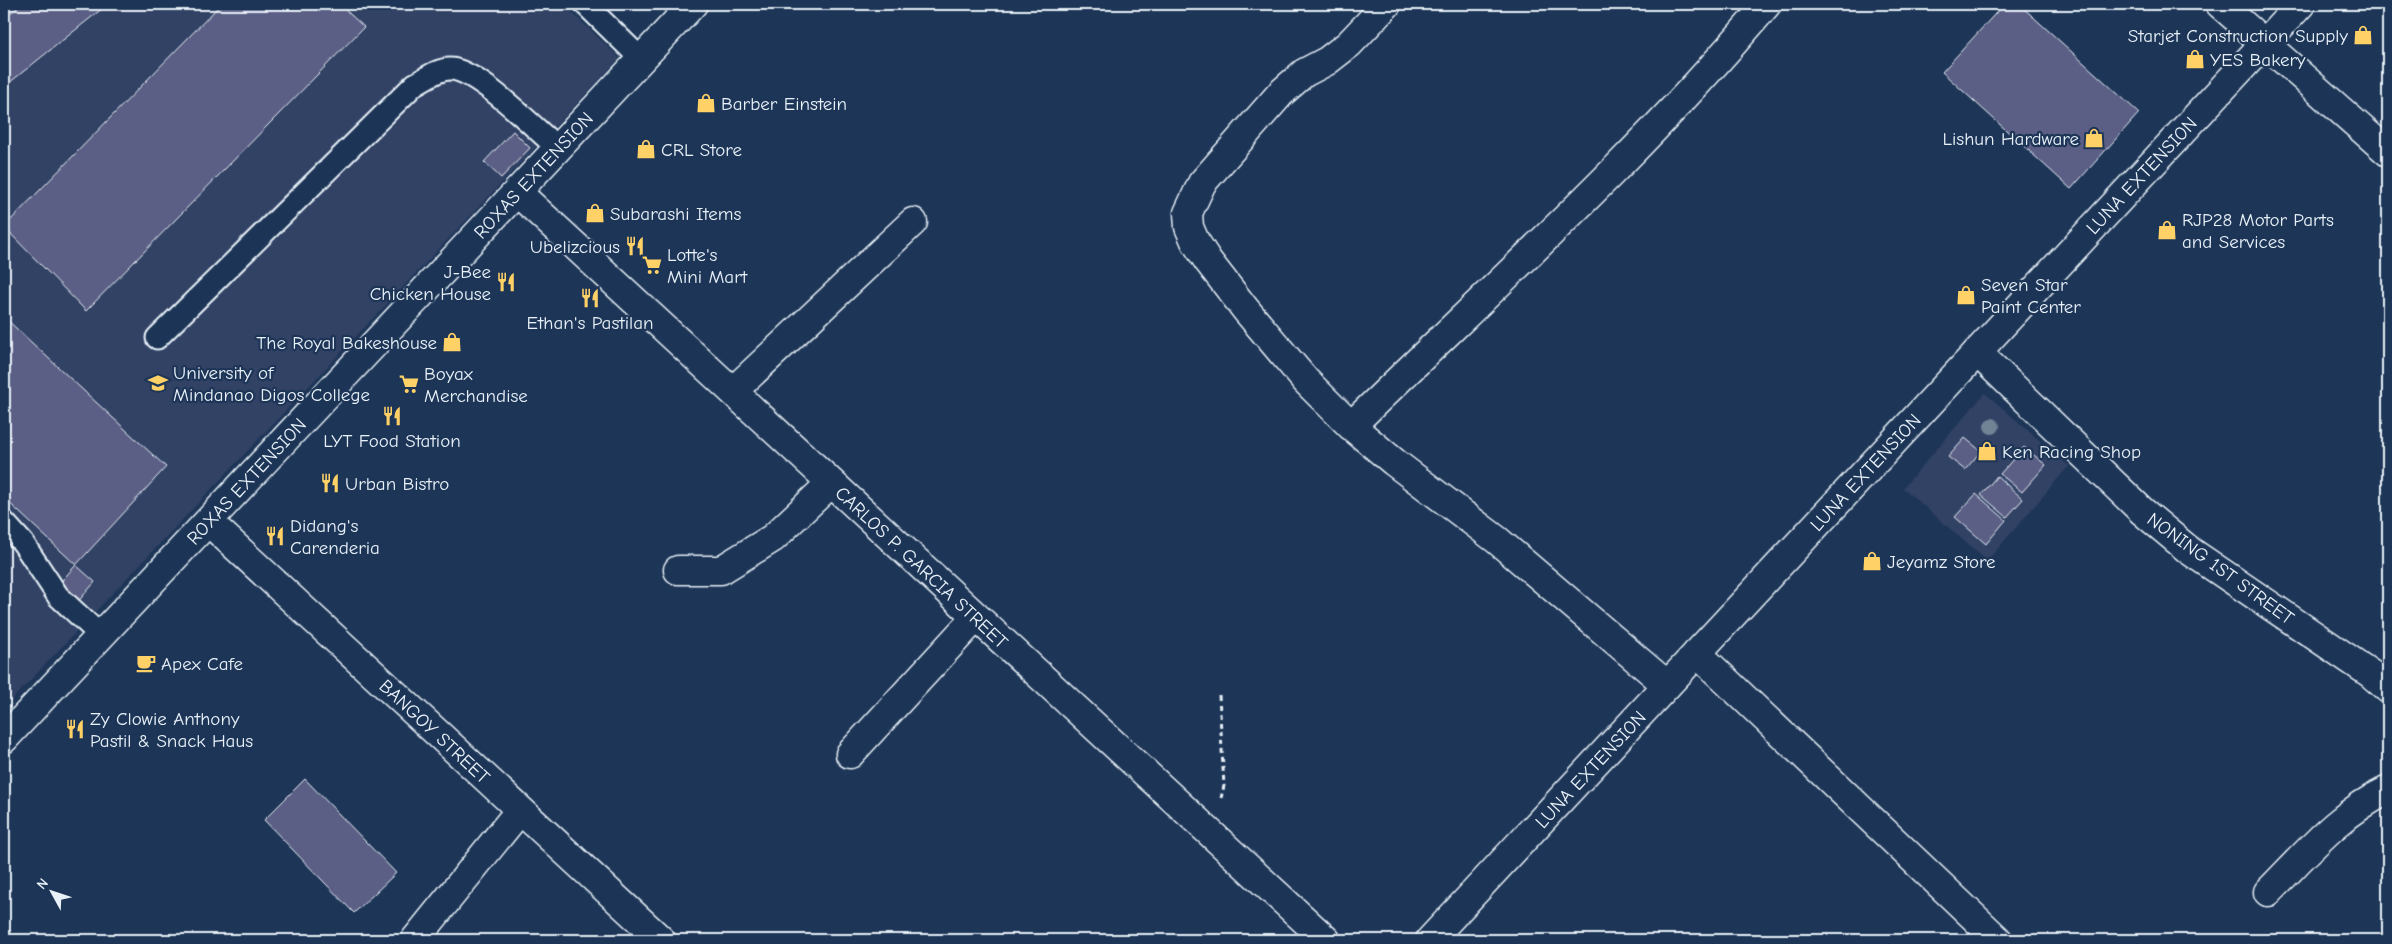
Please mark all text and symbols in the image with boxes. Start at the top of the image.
shop icon: Starjet Construction Supply [2352,24,2374,46]
place label: Starjet Construction Supply [2128,25,2349,47]
shop icon: YES Bakery [2184,48,2206,70]
place label: YES Bakery [2210,49,2306,71]
shop icon: Barber Einstein [695,92,717,114]
place label: Barber Einstein [721,93,847,115]
street label: ROXAS EXTENSION [469,108,598,243]
street label: LUNA EXTENSION [2082,112,2202,239]
shop icon: Lishun Hardware [2083,127,2105,149]
place label: Lishun Hardware [1942,128,2079,150]
shop icon: CRL Store [635,138,657,160]
place label: CRL Store [661,139,742,161]
shop icon: Subarashi Items [584,202,606,224]
place label: Subarashi Items [610,203,741,225]
place label: RJP28 Motor Parts and Services [2182,209,2334,253]
shop icon: RJP28 Motor Parts and Services [2156,219,2178,241]
restaurant icon: Ubelizcious [624,235,646,257]
place label: Ubelizcious [530,236,620,258]
place label: Lotte's Mini Mart [667,244,748,288]
supermarket icon: Lotte's Mini Mart [641,254,663,276]
place label: J-Bee Chicken House [370,261,491,305]
restaurant icon: J-Bee Chicken House [495,271,517,293]
place label: Seven Star Paint Center [1981,274,2081,318]
shop icon: Seven Star Paint Center [1955,284,1977,306]
restaurant icon: Ethan's Pastilan [579,287,601,309]
place label: Ethan's Pastilan [526,312,654,334]
shop icon: The Royal Bakeshouse [441,331,463,353]
place label: The Royal Bakeshouse [256,332,437,354]
place label: University of Mindanao Digos College [173,362,370,406]
place label: Boyax Merchandise [424,363,528,407]
school or university icon: University of Mindanao Digos College [147,372,169,394]
supermarket icon: Boyax Merchandise [398,373,420,395]
restaurant icon: LYT Food Station [381,405,403,427]
street label: LUNA EXTENSION [1806,409,1926,536]
street label: ROXAS EXTENSION [182,414,311,549]
place label: LYT Food Station [323,430,461,452]
shop icon: Ken Racing Shop [1976,440,1998,462]
place label: Ken Racing Shop [2002,441,2141,463]
restaurant icon: Urban Bistro [319,472,341,494]
place label: Urban Bistro [345,473,449,495]
street label: CARLOS P. GARCIA STREET [831,482,1012,653]
street label: NONING 1ST STREET [2143,508,2298,629]
place label: Didang's Carenderia [290,515,380,559]
restaurant icon: Didang's Carenderia [264,525,286,547]
shop icon: Jeyamz Store [1861,550,1883,572]
place label: Jeyamz Store [1887,551,1996,573]
cafe icon: Apex Cafe [135,652,157,674]
place label: Apex Cafe [161,653,243,675]
street label: BANGOY STREET [375,675,494,789]
street label: LUNA EXTENSION [1531,706,1651,833]
place label: Zy Clowie Anthony Pastil & Snack Haus [90,708,253,752]
restaurant icon: Zy Clowie Anthony Pastil & Snack Haus [64,718,86,740]
north arrow [28,866,78,916]
text: N [33,875,52,893]

